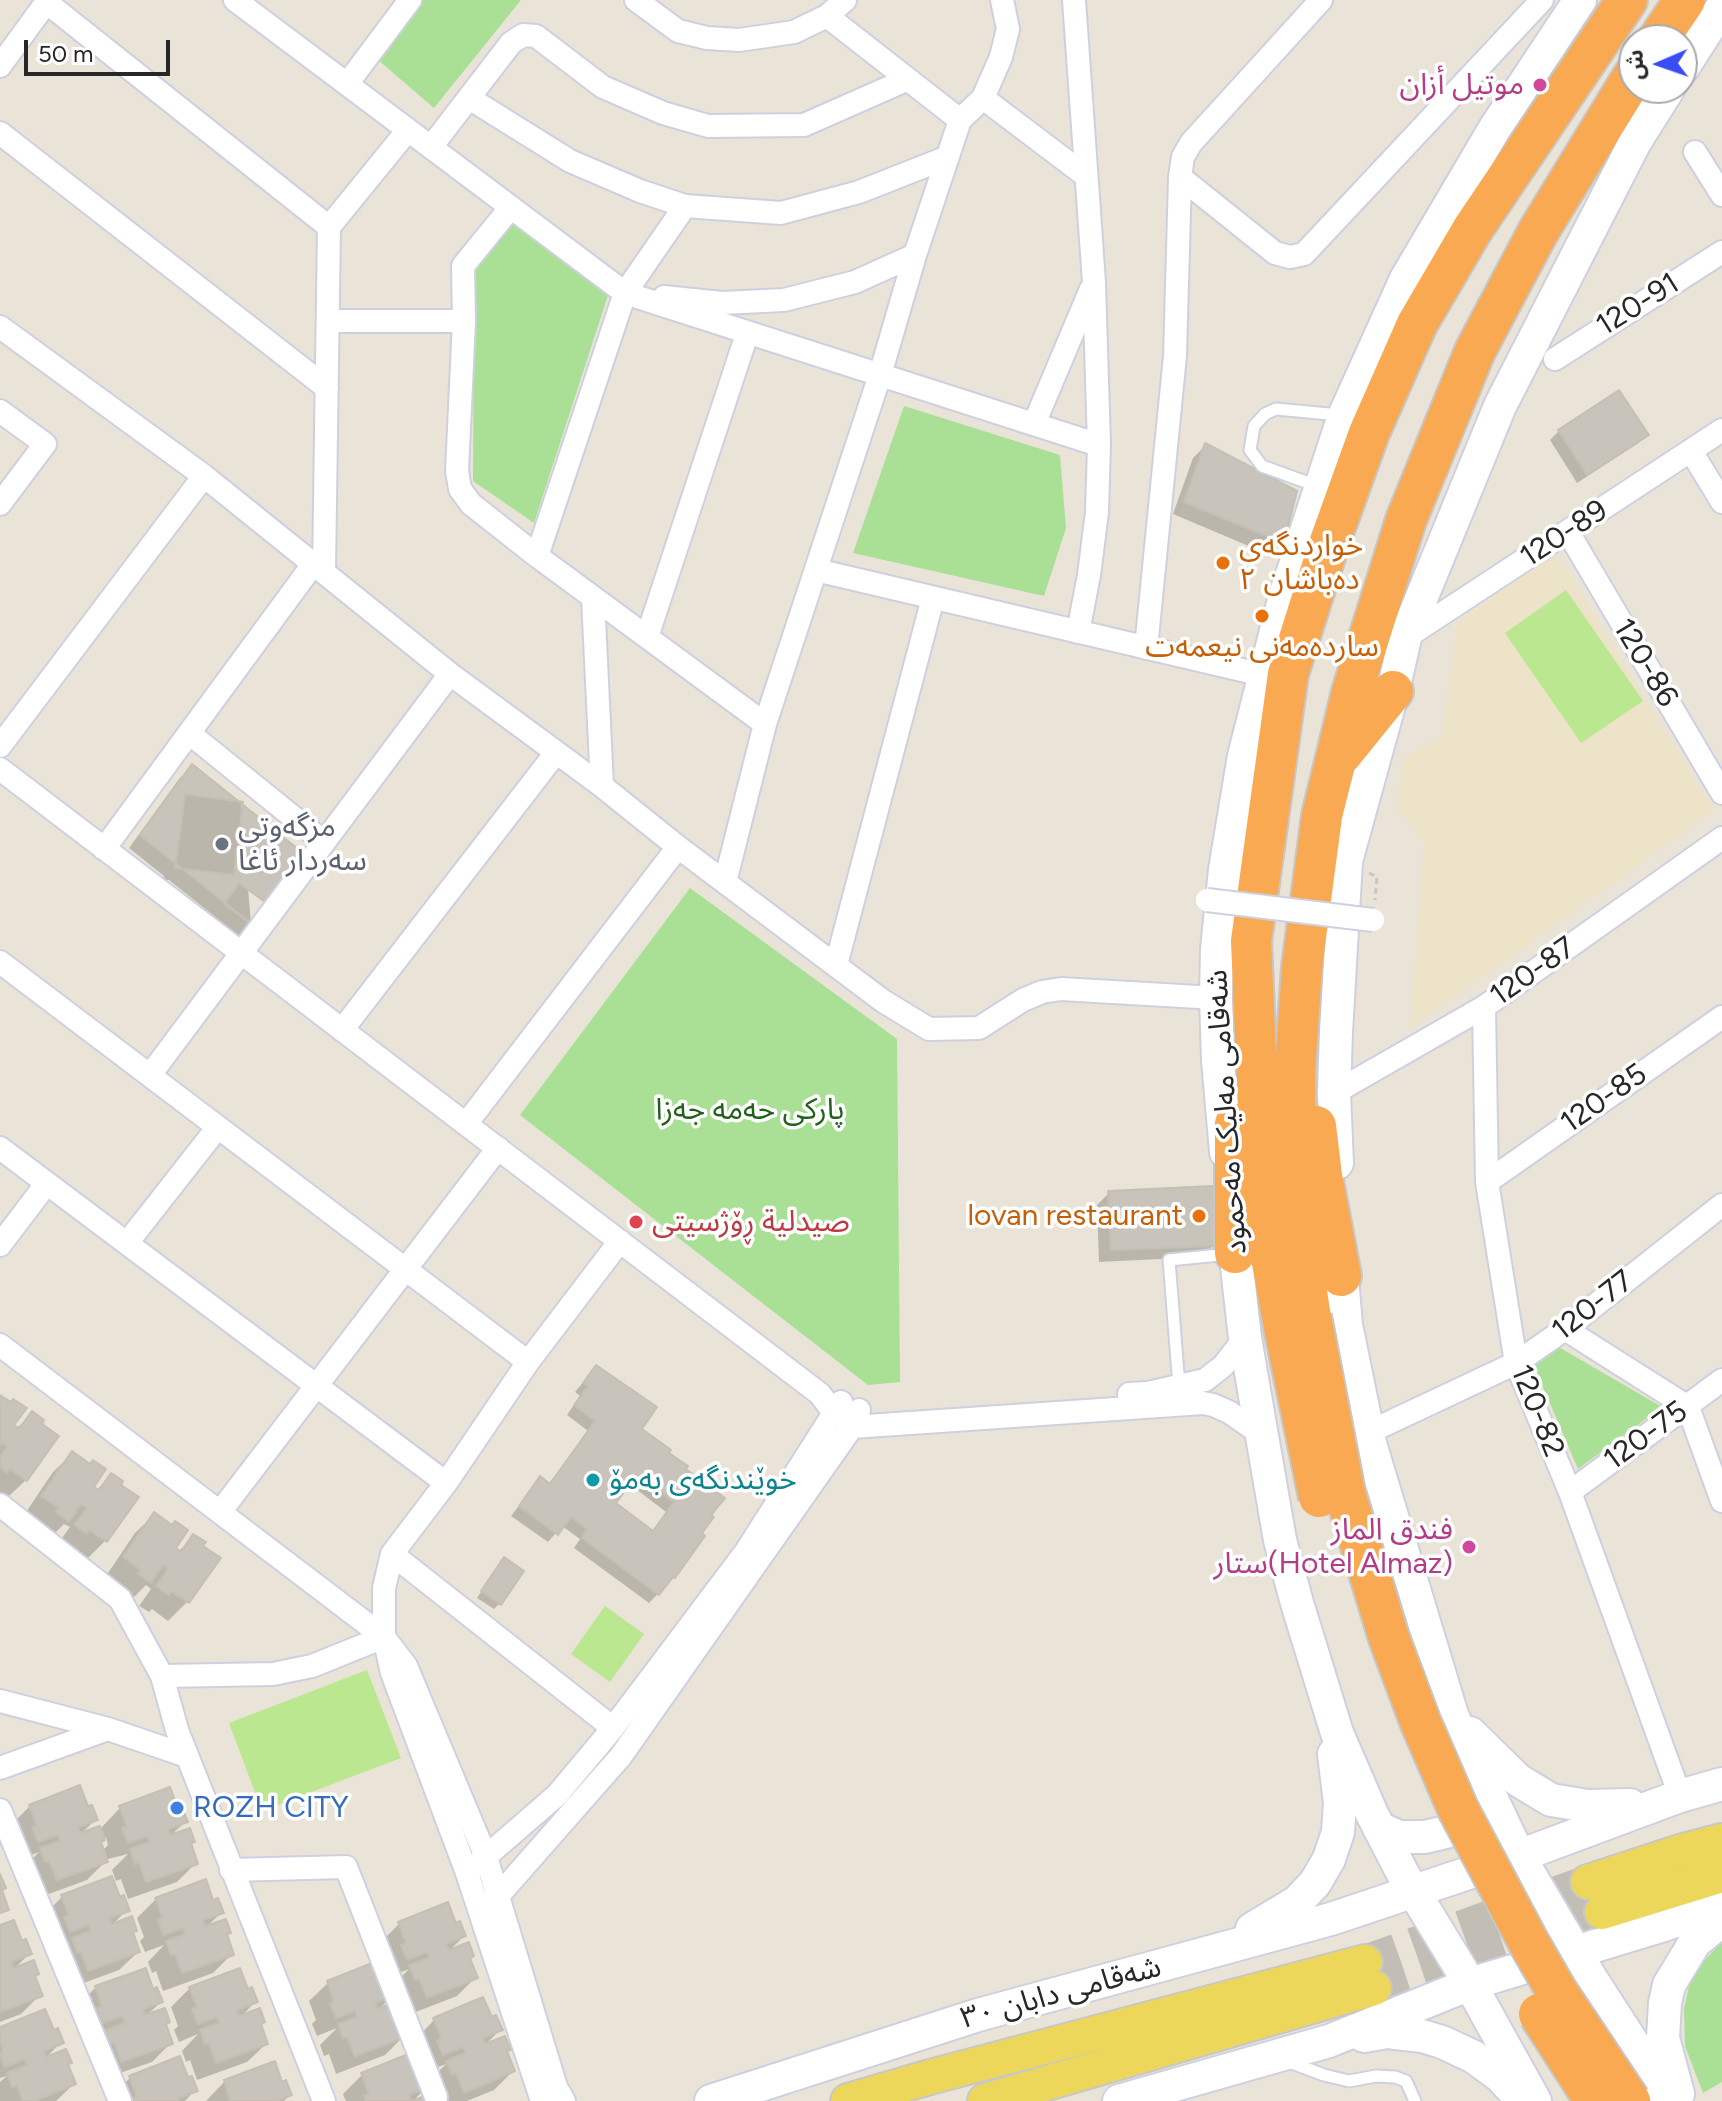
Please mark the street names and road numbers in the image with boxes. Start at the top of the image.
street label: 120-91 [1590,266,1686,344]
street label: 120-89 [1514,493,1614,575]
street label: 120-86 [1605,612,1685,714]
street label: 120-87 [1484,930,1582,1014]
street label: شەقامی مەلیک مەحمود [1199,968,1255,1256]
street label: 120-85 [1554,1057,1654,1141]
street label: 120-77 [1545,1263,1641,1349]
street label: 120-82 [1502,1360,1572,1462]
street label: 120-75 [1597,1394,1695,1478]
street label: شەقامی دابان ٣٠ [957,1949,1165,2037]

